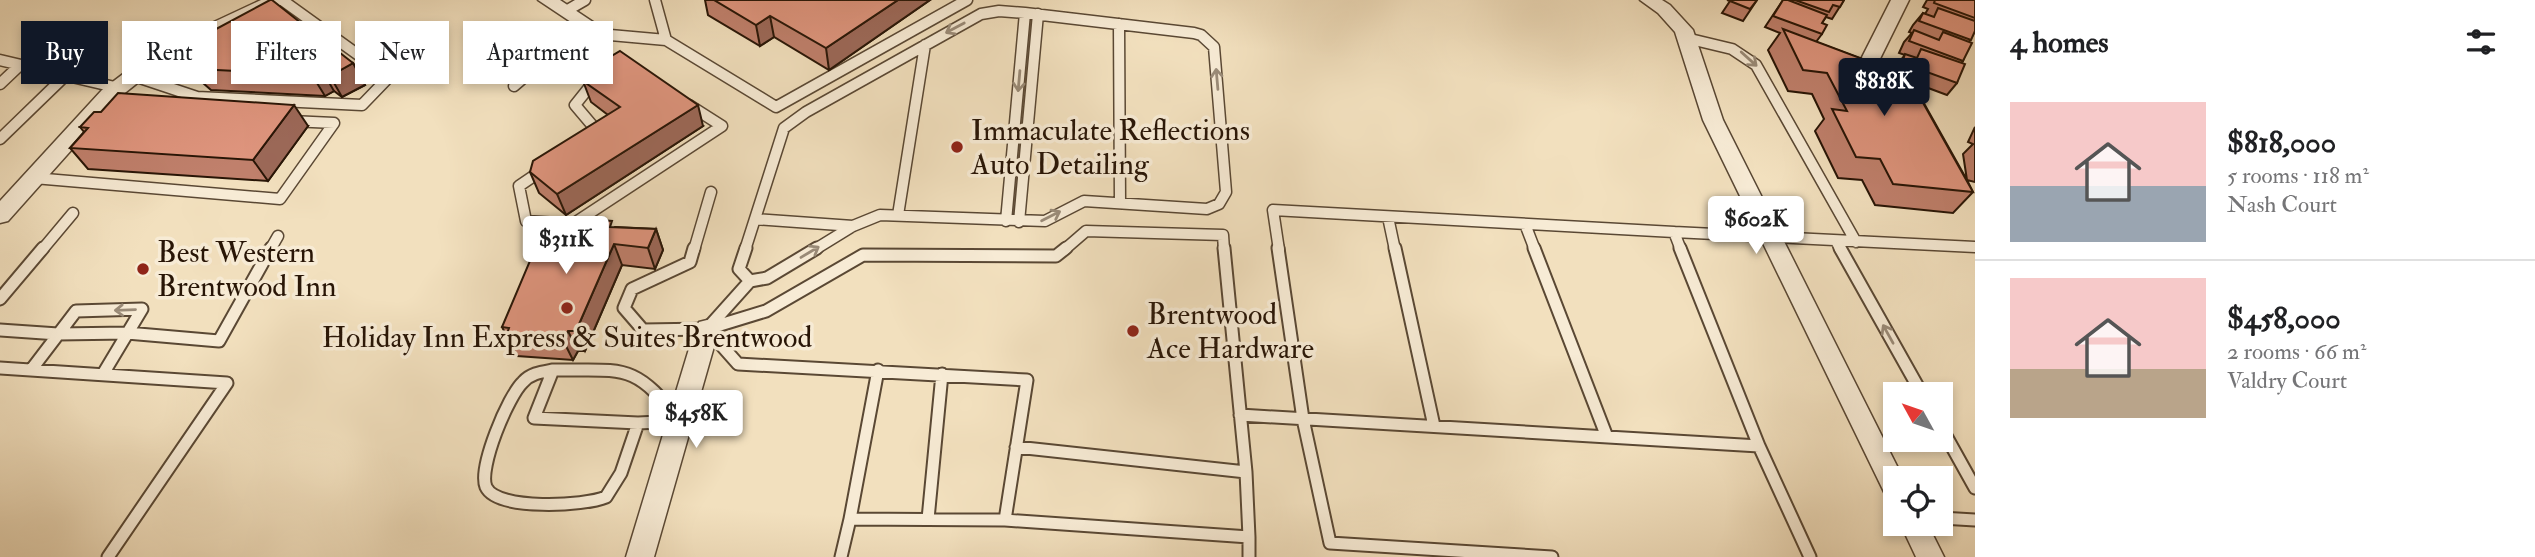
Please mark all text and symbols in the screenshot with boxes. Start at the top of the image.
chip: Buy [21,21,108,84]
chip: Rent [122,21,217,84]
chip: Filters [231,21,341,84]
chip: New [355,21,449,84]
chip: Apartment [463,21,613,84]
one-way arrow [945,22,966,35]
icon: filters [2462,23,2500,61]
text: 4 homes [2010,24,2109,61]
one-way arrow [1740,51,1758,67]
pin: $818K [1835,58,1933,118]
text: $818K [1855,66,1913,95]
one-way arrow [1210,68,1223,91]
one-way arrow [1012,69,1025,92]
place label: Immaculate Reflections Auto Detailing [970,112,1250,183]
text: $818,000 [2227,124,2336,161]
icon: home [2066,130,2150,214]
marker: Immaculate Reflections Auto Detailing [949,139,965,155]
text: 5 rooms · 118 m² [2227,161,2369,190]
text: Nash Court [2227,190,2337,219]
pin: $602K [1707,196,1805,256]
text: $602K [1724,204,1788,233]
one-way arrow [1040,209,1061,222]
pin: $311K [517,216,615,276]
text: $311K [539,224,593,253]
place label: Best Western Brentwood Inn [157,234,336,305]
one-way arrow [800,245,820,259]
marker: Best Western Brentwood Inn [135,261,151,277]
place label: Brentwood Ace Hardware [1146,296,1314,367]
marker: Holiday Inn Express & Suites Brentwood [559,300,575,316]
text: $458,000 [2227,300,2341,337]
one-way arrow [113,303,136,317]
icon: home [2066,306,2150,390]
place label: Holiday Inn Express & Suites Brentwood [322,319,812,356]
marker: Brentwood Ace Hardware [1125,323,1141,339]
one-way arrow [1881,325,1895,345]
text: 2 rooms · 66 m² [2227,337,2366,366]
text: Valdry Court [2227,366,2347,395]
north arrow [1883,382,1953,452]
map controls [1883,382,1953,536]
pin: $458K [647,391,745,450]
text: $458K [665,398,727,427]
button: locate [1883,466,1953,536]

